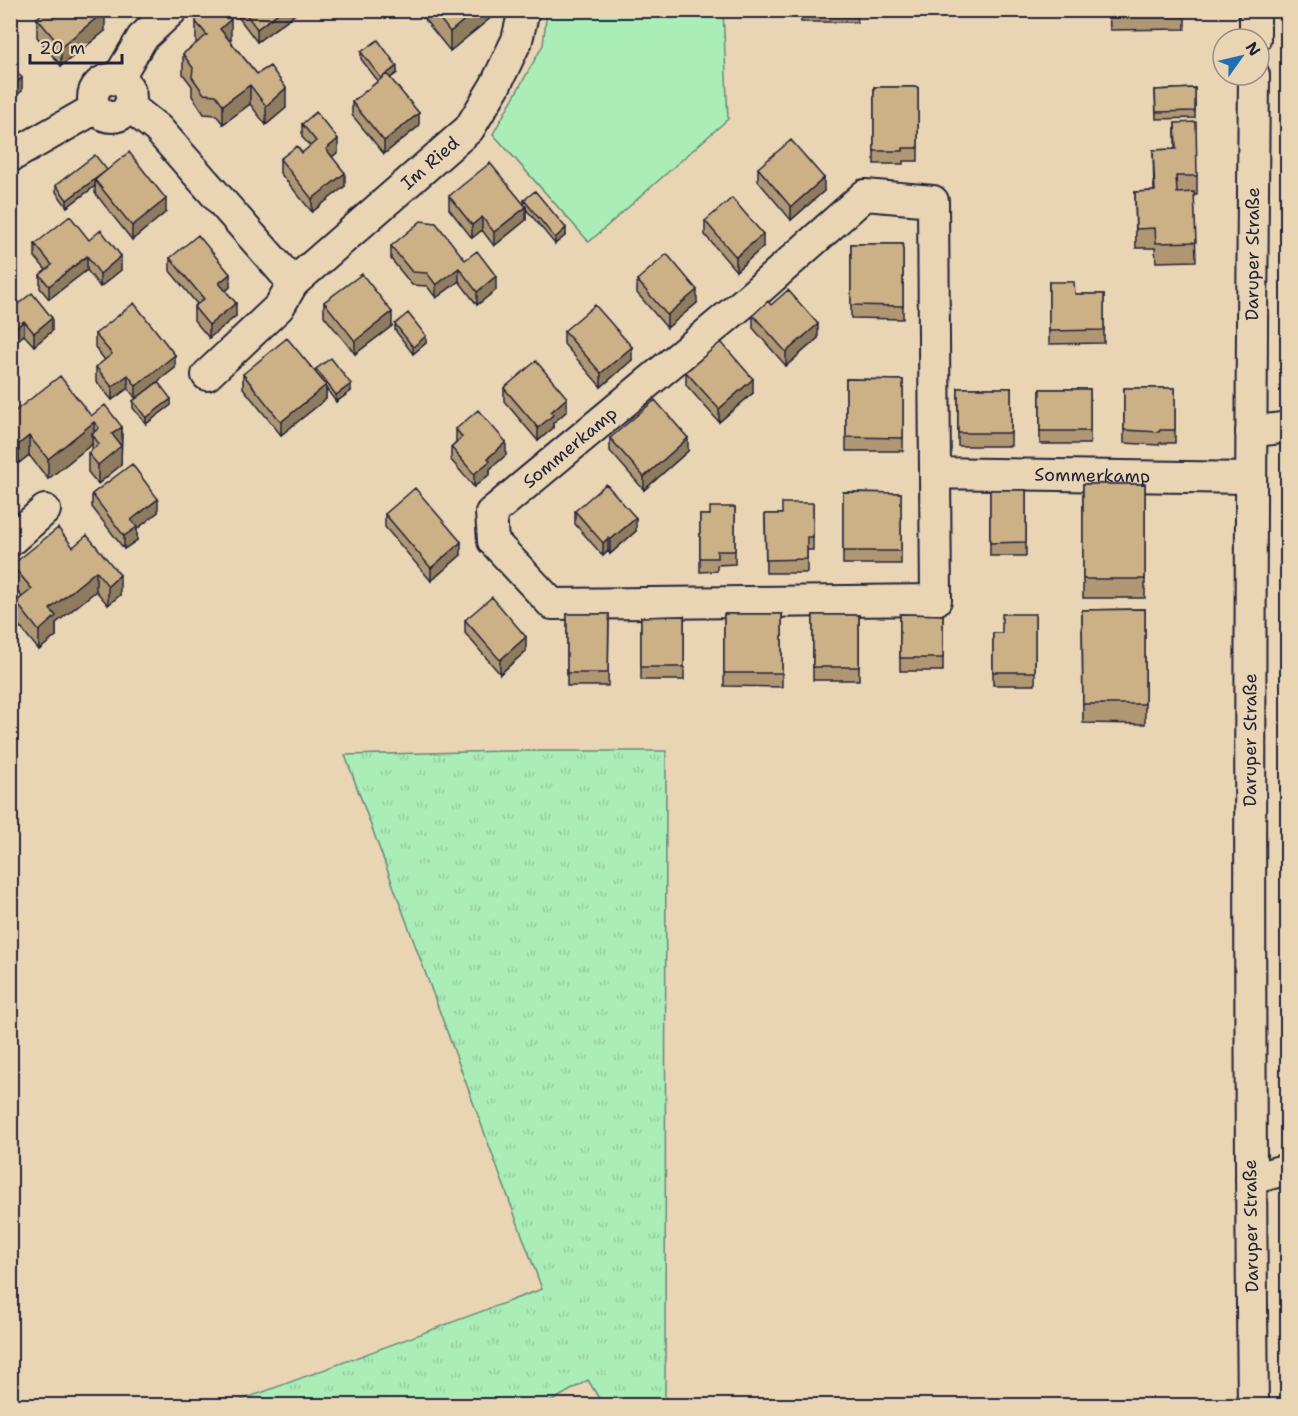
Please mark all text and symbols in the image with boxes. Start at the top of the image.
scale bar [30,27,122,65]
north arrow [1211,27,1271,87]
text: 20 m [39,36,85,60]
text: N [1241,38,1265,60]
street label: Im Ried [396,131,464,195]
street label: Daruper Straße [1240,187,1265,321]
street label: Sommerkamp [518,401,622,494]
street label: Sommerkamp [1034,463,1150,488]
street label: Daruper Straße [1238,673,1262,807]
street label: Daruper Straße [1238,1159,1264,1293]

